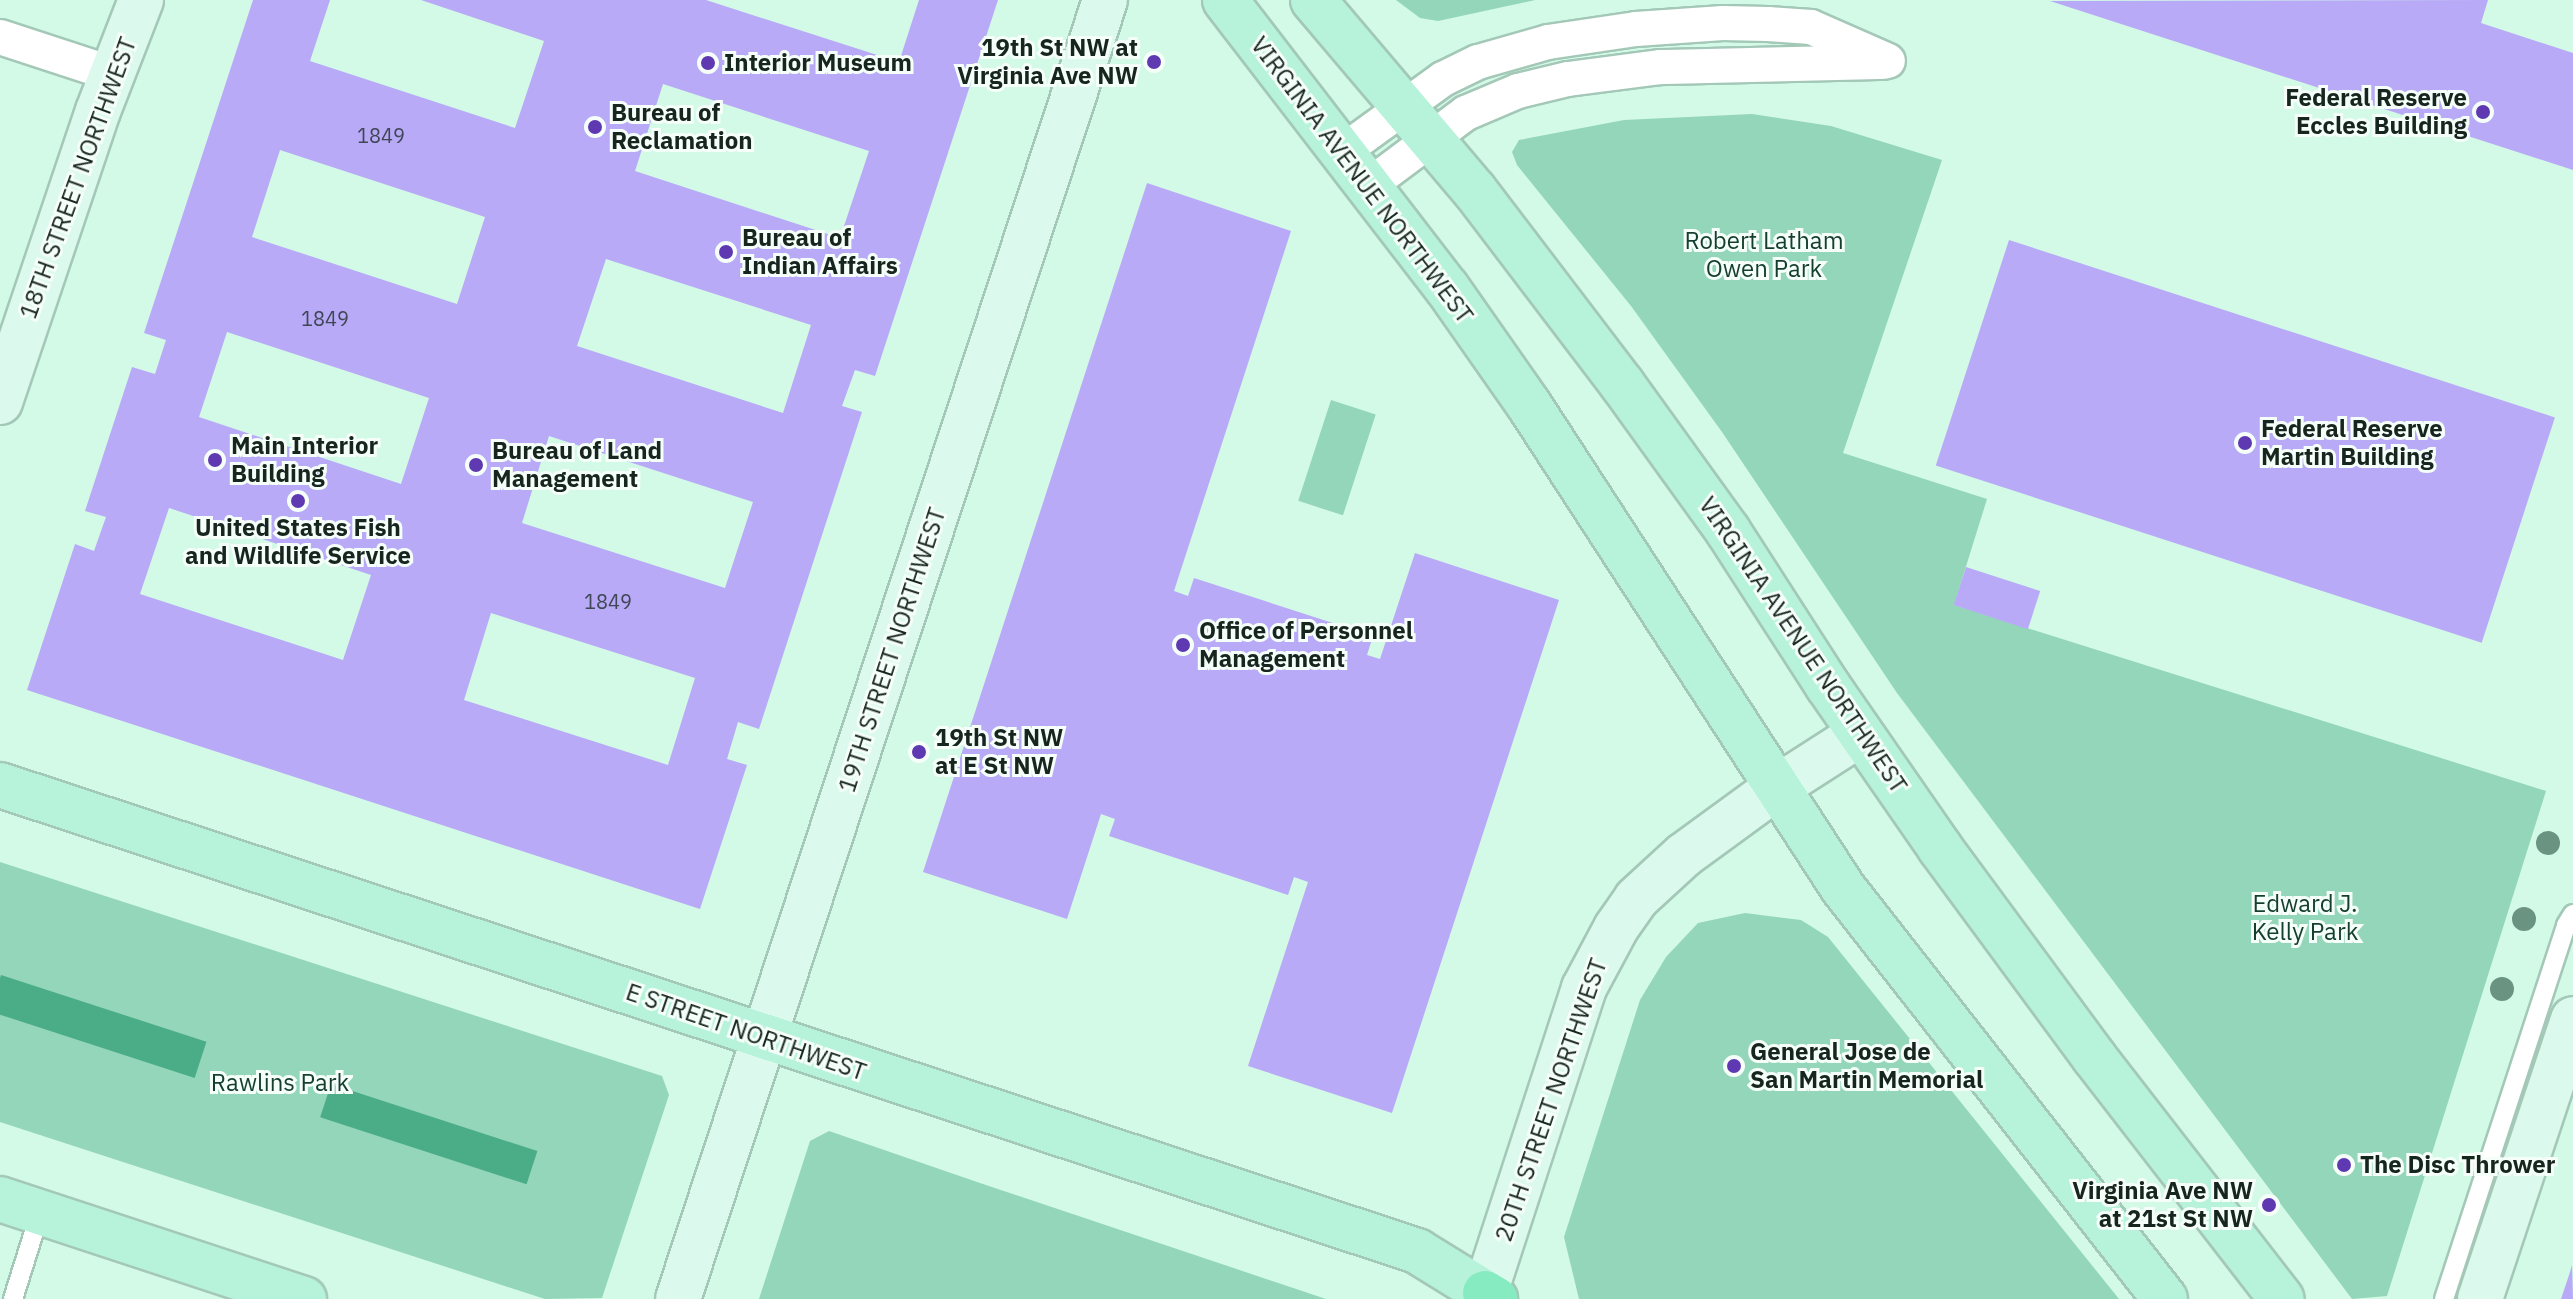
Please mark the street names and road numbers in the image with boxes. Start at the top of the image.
street label: VIRGINIA AVENUE NORTHWEST [1245,31,1479,329]
street label: 18TH STREET NORTHWEST [14,33,142,323]
street label: VIRGINIA AVENUE NORTHWEST [1693,491,1913,799]
street label: 19TH STREET NORTHWEST [832,504,952,796]
street label: 20TH STREET NORTHWEST [1489,955,1613,1245]
street label: E STREET NORTHWEST [622,977,870,1087]

